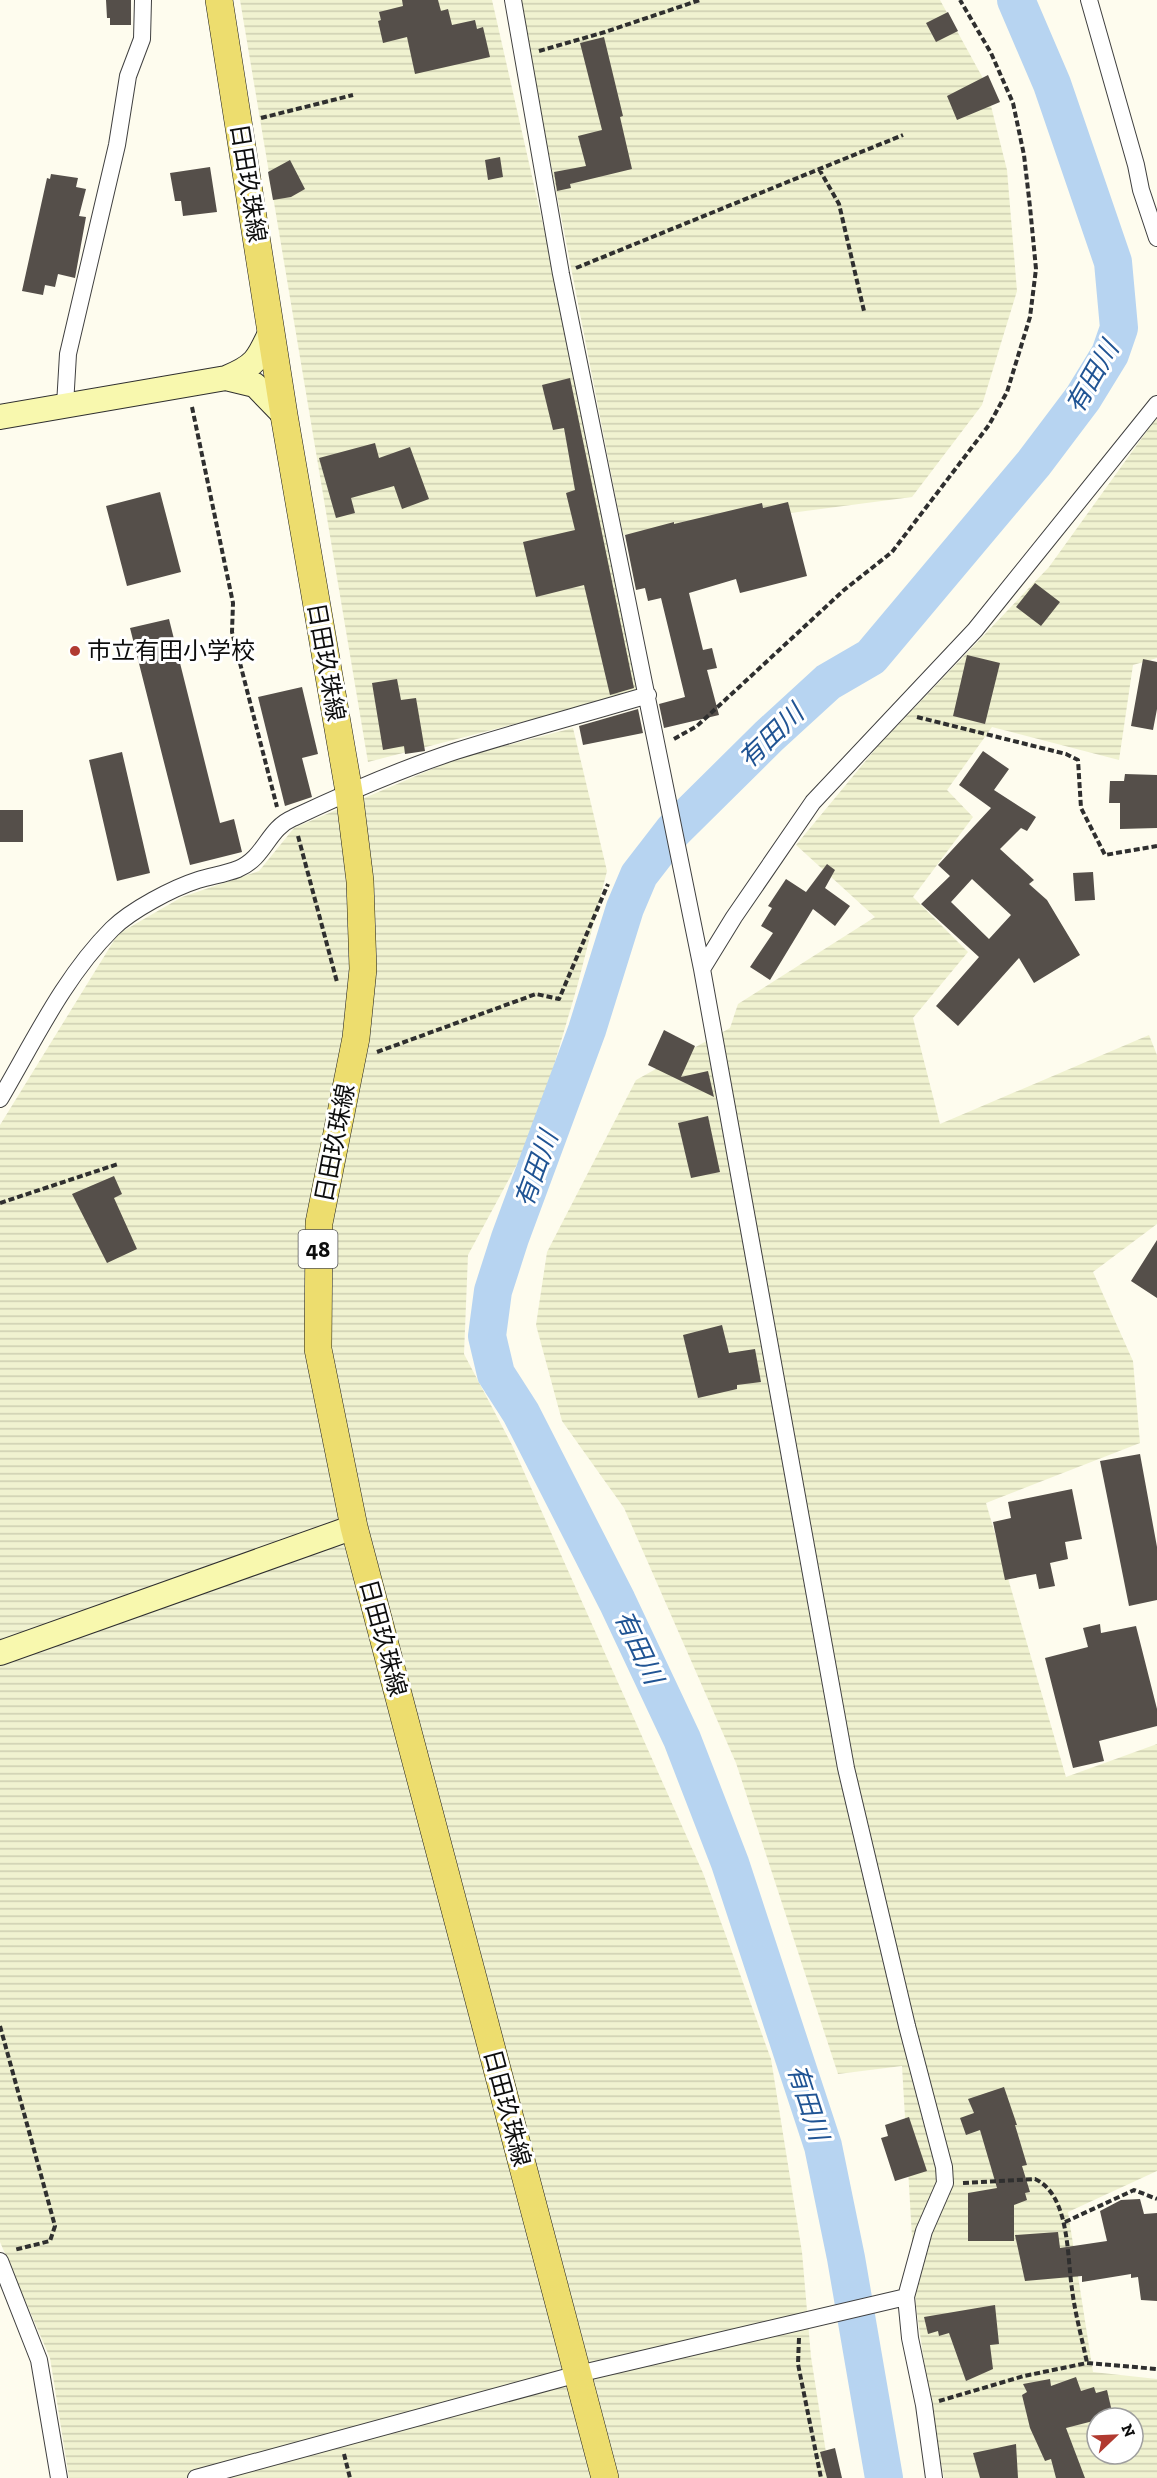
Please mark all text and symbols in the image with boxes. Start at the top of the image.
street label: 日田玖珠線 [225,121,272,244]
water label: 有田川 [1059,333,1127,419]
street label: 日田玖珠線 [302,600,351,724]
place label: 市立有田小学校 [87,636,255,665]
marker: 市立有田小学校 [68,644,82,658]
water label: 有田川 [732,695,812,775]
street label: 日田玖珠線 [309,1081,360,1205]
water label: 有田川 [508,1124,565,1211]
road number: 48 [298,1230,338,1268]
street label: 日田玖珠線 [354,1576,413,1700]
water label: 有田川 [608,1605,671,1692]
street label: 日田玖珠線 [478,2046,537,2170]
water label: 有田川 [781,2060,836,2147]
north arrow [1085,2406,1145,2466]
text: N [1117,2421,1139,2440]

